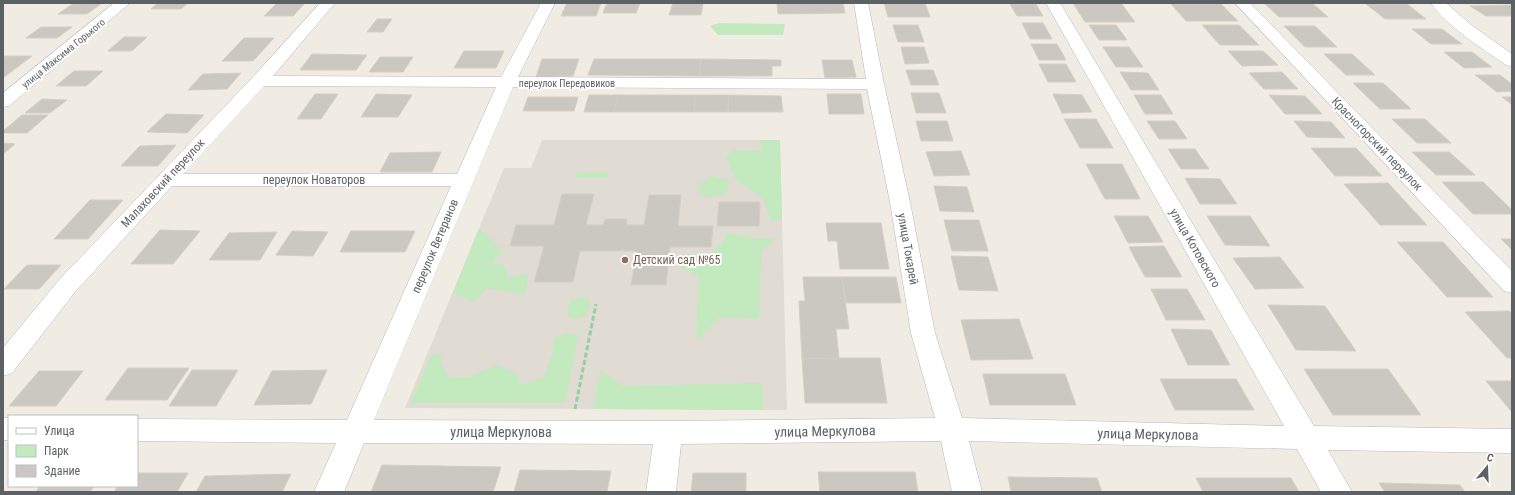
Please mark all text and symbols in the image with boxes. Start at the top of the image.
street label: улица Максима Горького [19,16,107,90]
street label: переулок Передовиков [519,78,615,89]
street label: Красногорский переулок [1329,94,1425,194]
street label: Малаховский переулок [118,136,208,230]
street label: переулок Новаторов [263,173,365,187]
street label: переулок Ветеранов [409,197,461,295]
street label: улица Котовского [1167,206,1223,290]
street label: улица Токарей [895,212,921,286]
place label: Детский сад №65 [633,253,720,267]
marker: Детский сад №65 [620,255,630,265]
legend [8,415,138,487]
street label: улица Меркулова [774,422,876,440]
text: Улица [44,424,75,438]
street label: улица Меркулова [450,424,552,440]
street label: улица Меркулова [1097,425,1199,443]
text: Парк [44,444,69,458]
north arrow [1467,447,1507,487]
text: С [1485,451,1495,465]
text: Здание [44,464,81,478]

